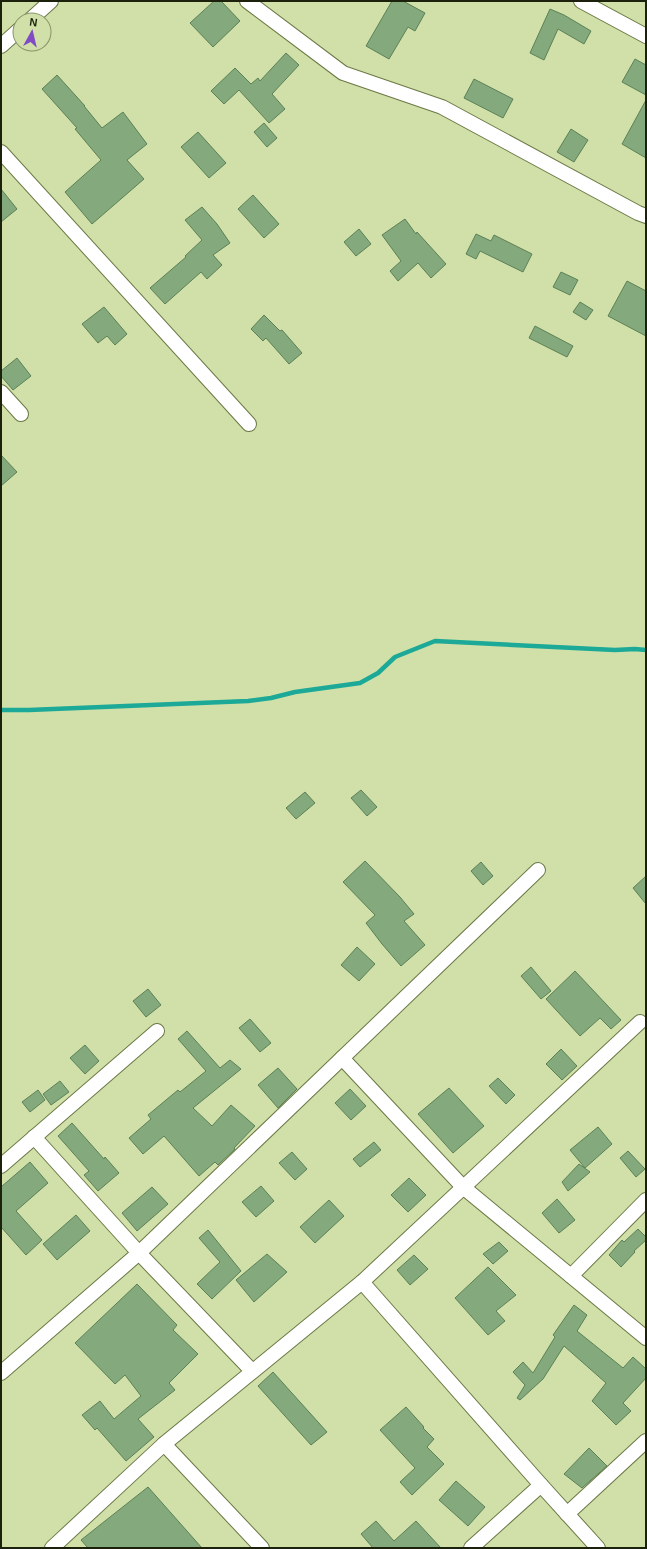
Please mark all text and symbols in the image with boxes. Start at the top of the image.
north arrow [12,12,52,52]
text: N [29,16,38,29]

